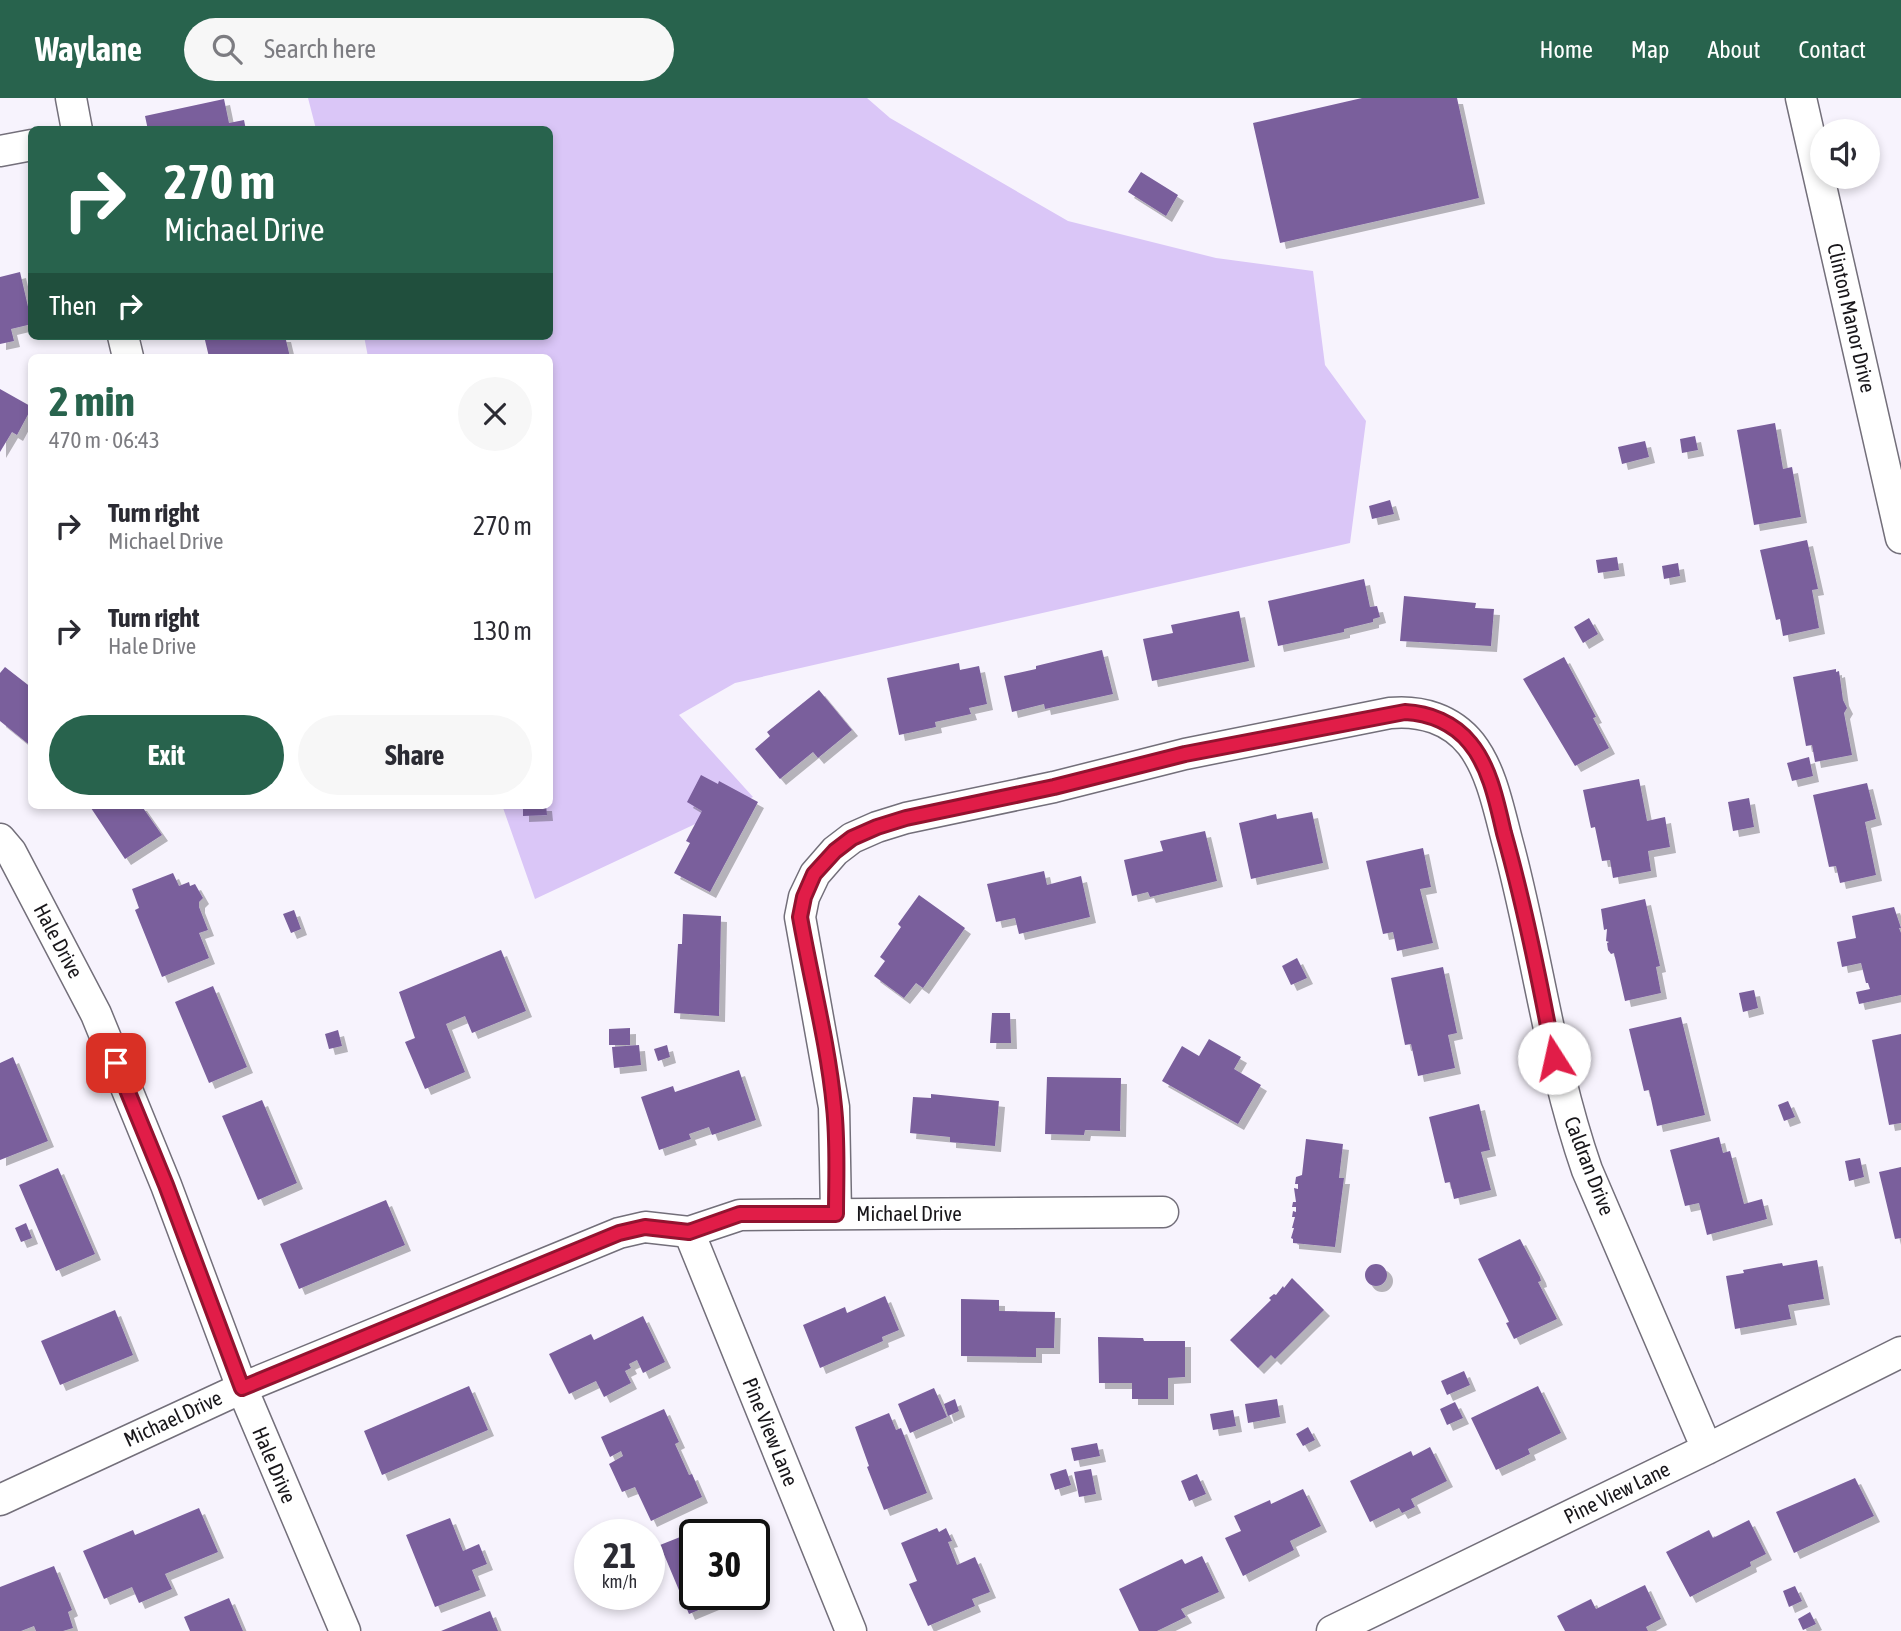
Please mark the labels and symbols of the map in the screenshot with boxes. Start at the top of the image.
street label: Clinton Manor Drive [1823,241,1881,395]
street label: Hale Drive [29,899,88,982]
position arrow [1517,1021,1591,1095]
pin [86,1033,146,1093]
street label: Caldran Drive [1560,1113,1620,1218]
street label: Michael Drive [856,1201,962,1225]
street label: Pine View Lane [738,1374,804,1489]
street label: Michael Drive [120,1385,225,1451]
street label: Hale Drive [248,1423,302,1506]
street label: Pine View Lane [1560,1456,1673,1528]
speed limit sign: 30 [679,1519,770,1610]

